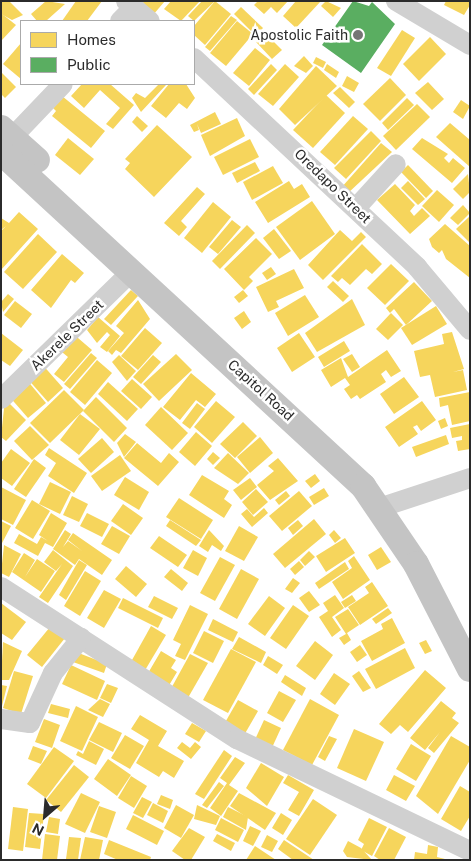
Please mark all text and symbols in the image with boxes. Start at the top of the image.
legend [20,20,195,85]
place label: Apostolic Faith [250,27,348,43]
marker: Apostolic Faith [352,29,364,41]
text: Homes [67,31,116,48]
text: Public [67,56,111,73]
street label: Oredapo Street [291,145,375,227]
street label: Akerele Street [27,296,107,374]
street label: Capitol Road [225,356,297,424]
north arrow [20,791,70,841]
text: N [30,820,47,839]

